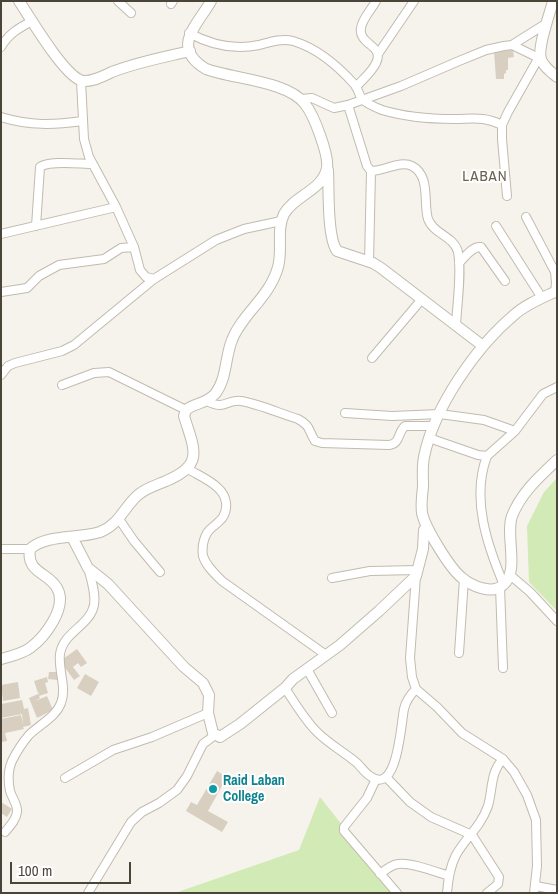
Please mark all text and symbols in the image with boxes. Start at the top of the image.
district label: LABAN [462,168,508,186]
place label: Raid Laban College [223,773,285,806]
marker: Raid Laban College [207,783,219,795]
scale bar [12,852,134,884]
text: 100 m [18,860,52,881]

